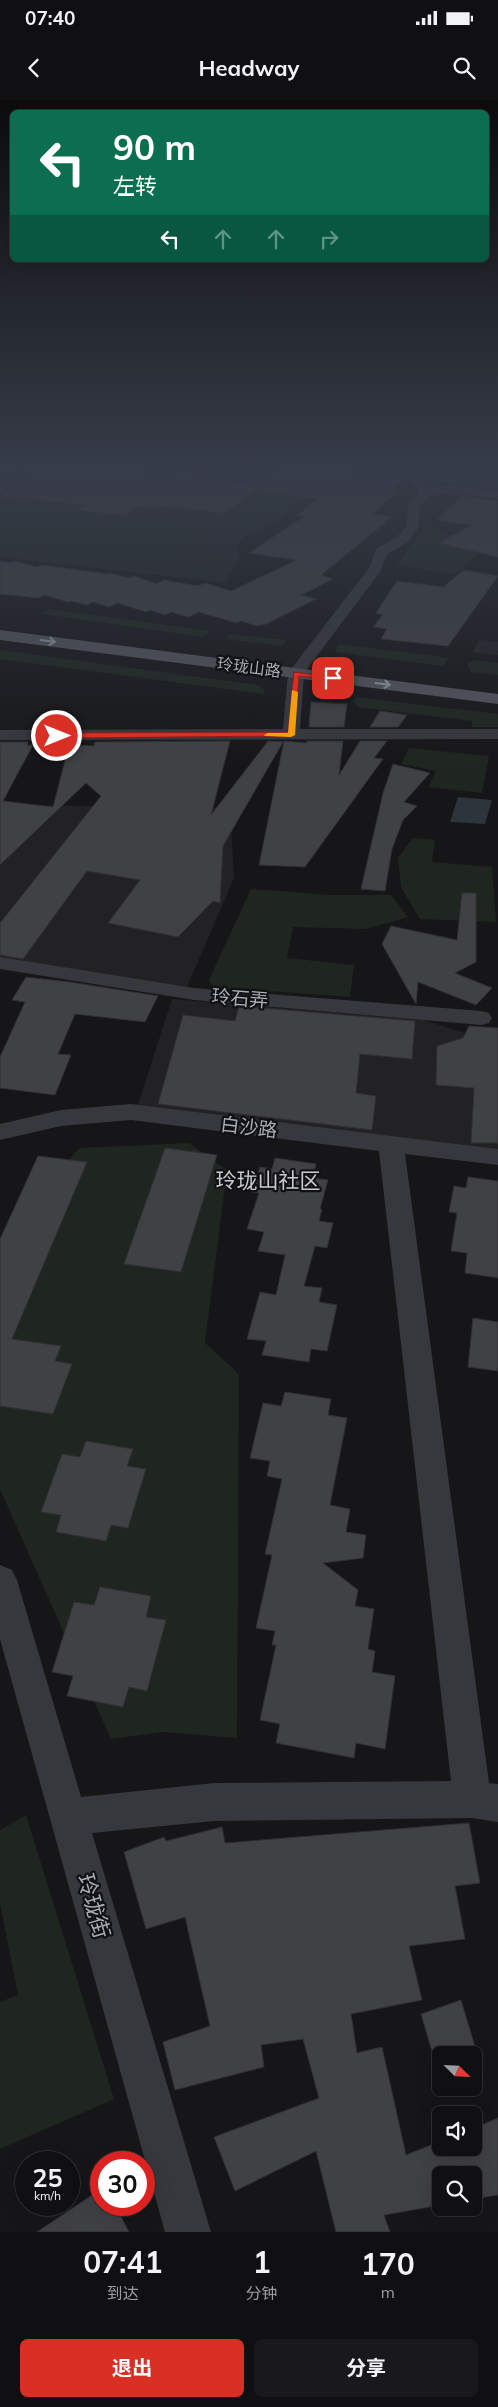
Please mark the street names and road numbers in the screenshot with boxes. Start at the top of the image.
street label: 玲珑山路 [216,653,282,681]
street label: 玲石弄 [211,984,269,1012]
street label: 白沙路 [219,1112,279,1142]
street label: 玲珑街 [71,1870,117,1942]

